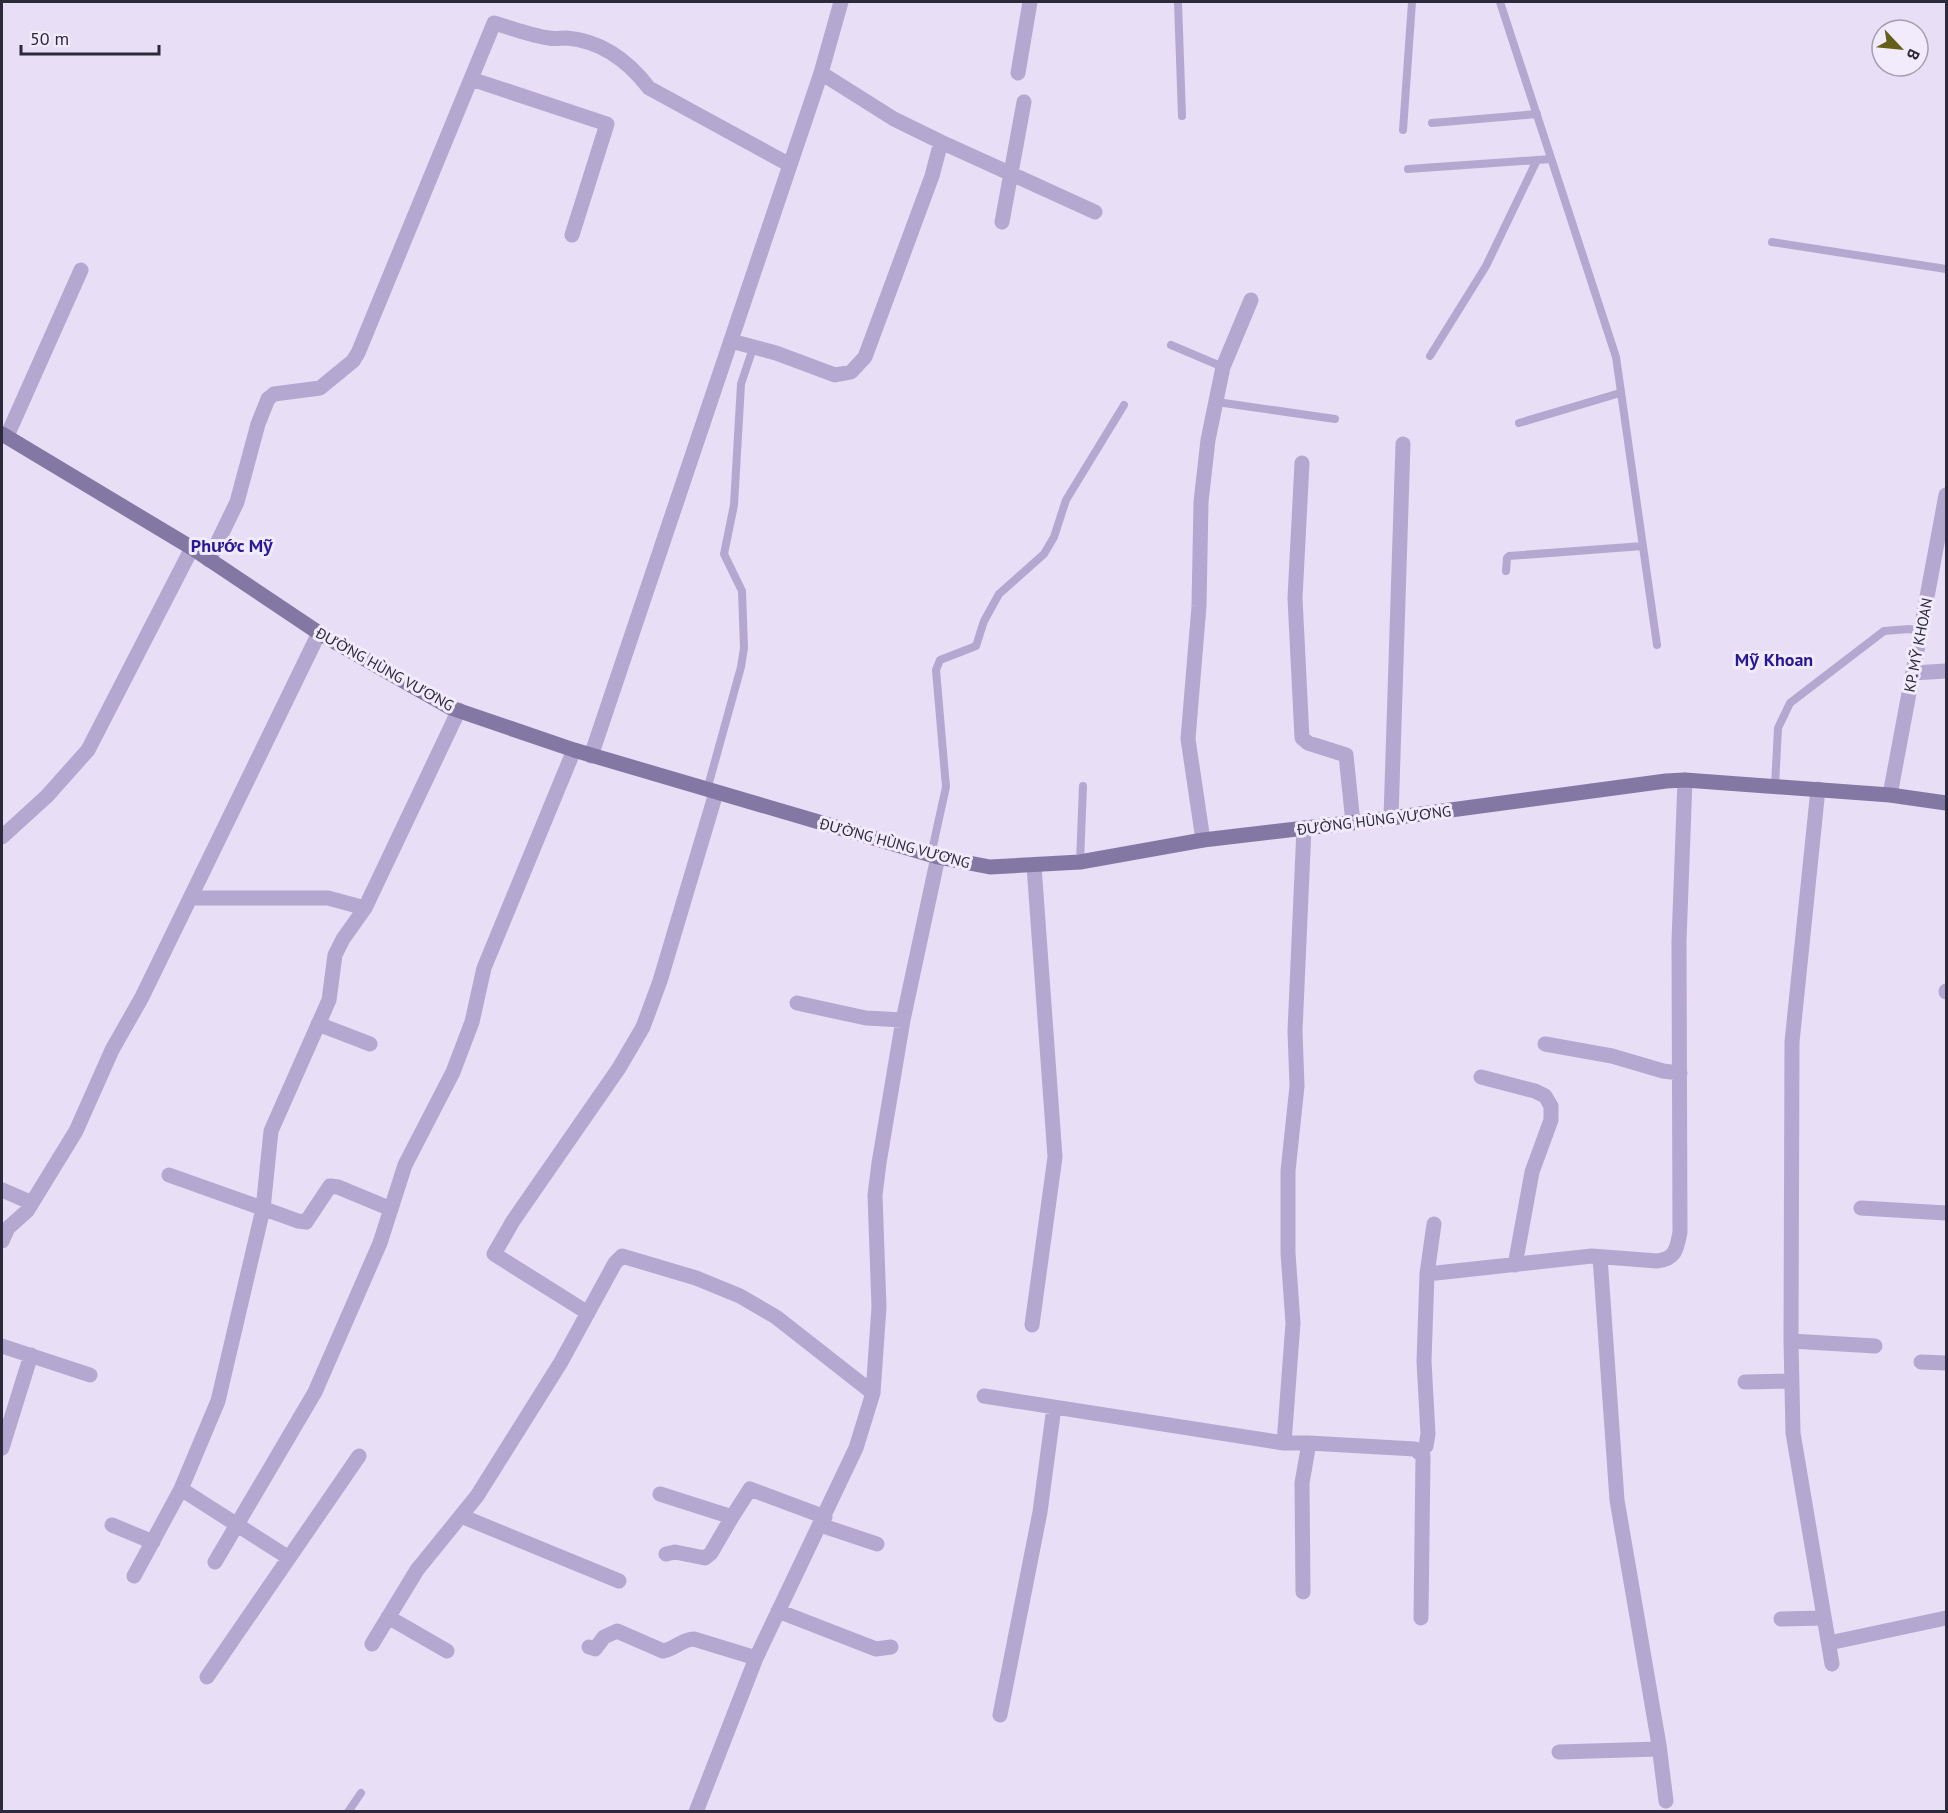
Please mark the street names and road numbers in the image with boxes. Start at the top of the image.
street label: KP. MỸ KHOAN [1900,596,1936,694]
street label: ĐƯỜNG HÙNG VƯƠNG [312,623,457,715]
street label: ĐƯỜNG HÙNG VƯƠNG [1295,801,1452,839]
street label: ĐƯỜNG HÙNG VƯƠNG [817,814,972,872]

